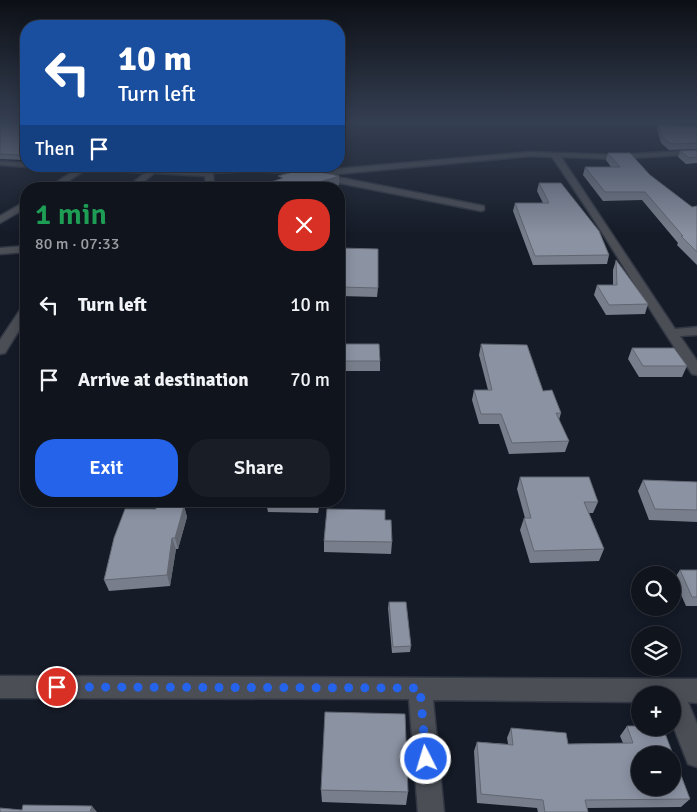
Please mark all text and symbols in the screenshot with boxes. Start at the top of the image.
text: 10 m [118,37,192,80]
icon: left [35,40,100,105]
text: Turn left [118,80,196,107]
icon: arrive [85,135,113,163]
text: Then [35,137,75,161]
text: 1 min [35,196,107,233]
button: close [278,199,330,251]
text: 80 m · 07:33 [35,234,119,254]
icon: left [35,291,63,319]
text: Turn left [78,293,147,317]
text: 10 m [290,293,330,317]
icon: arrive [35,366,63,394]
text: Arrive at destination [78,368,249,392]
text: 70 m [290,368,330,392]
button: Exit [35,439,178,497]
button: Share [188,439,330,497]
map controls [631,566,681,796]
button: search [631,566,681,616]
button: layers [631,626,681,676]
pin [36,666,78,708]
icon: arrive [43,673,71,701]
button: + [631,686,681,736]
position arrow [399,732,451,784]
button: − [631,746,681,796]

